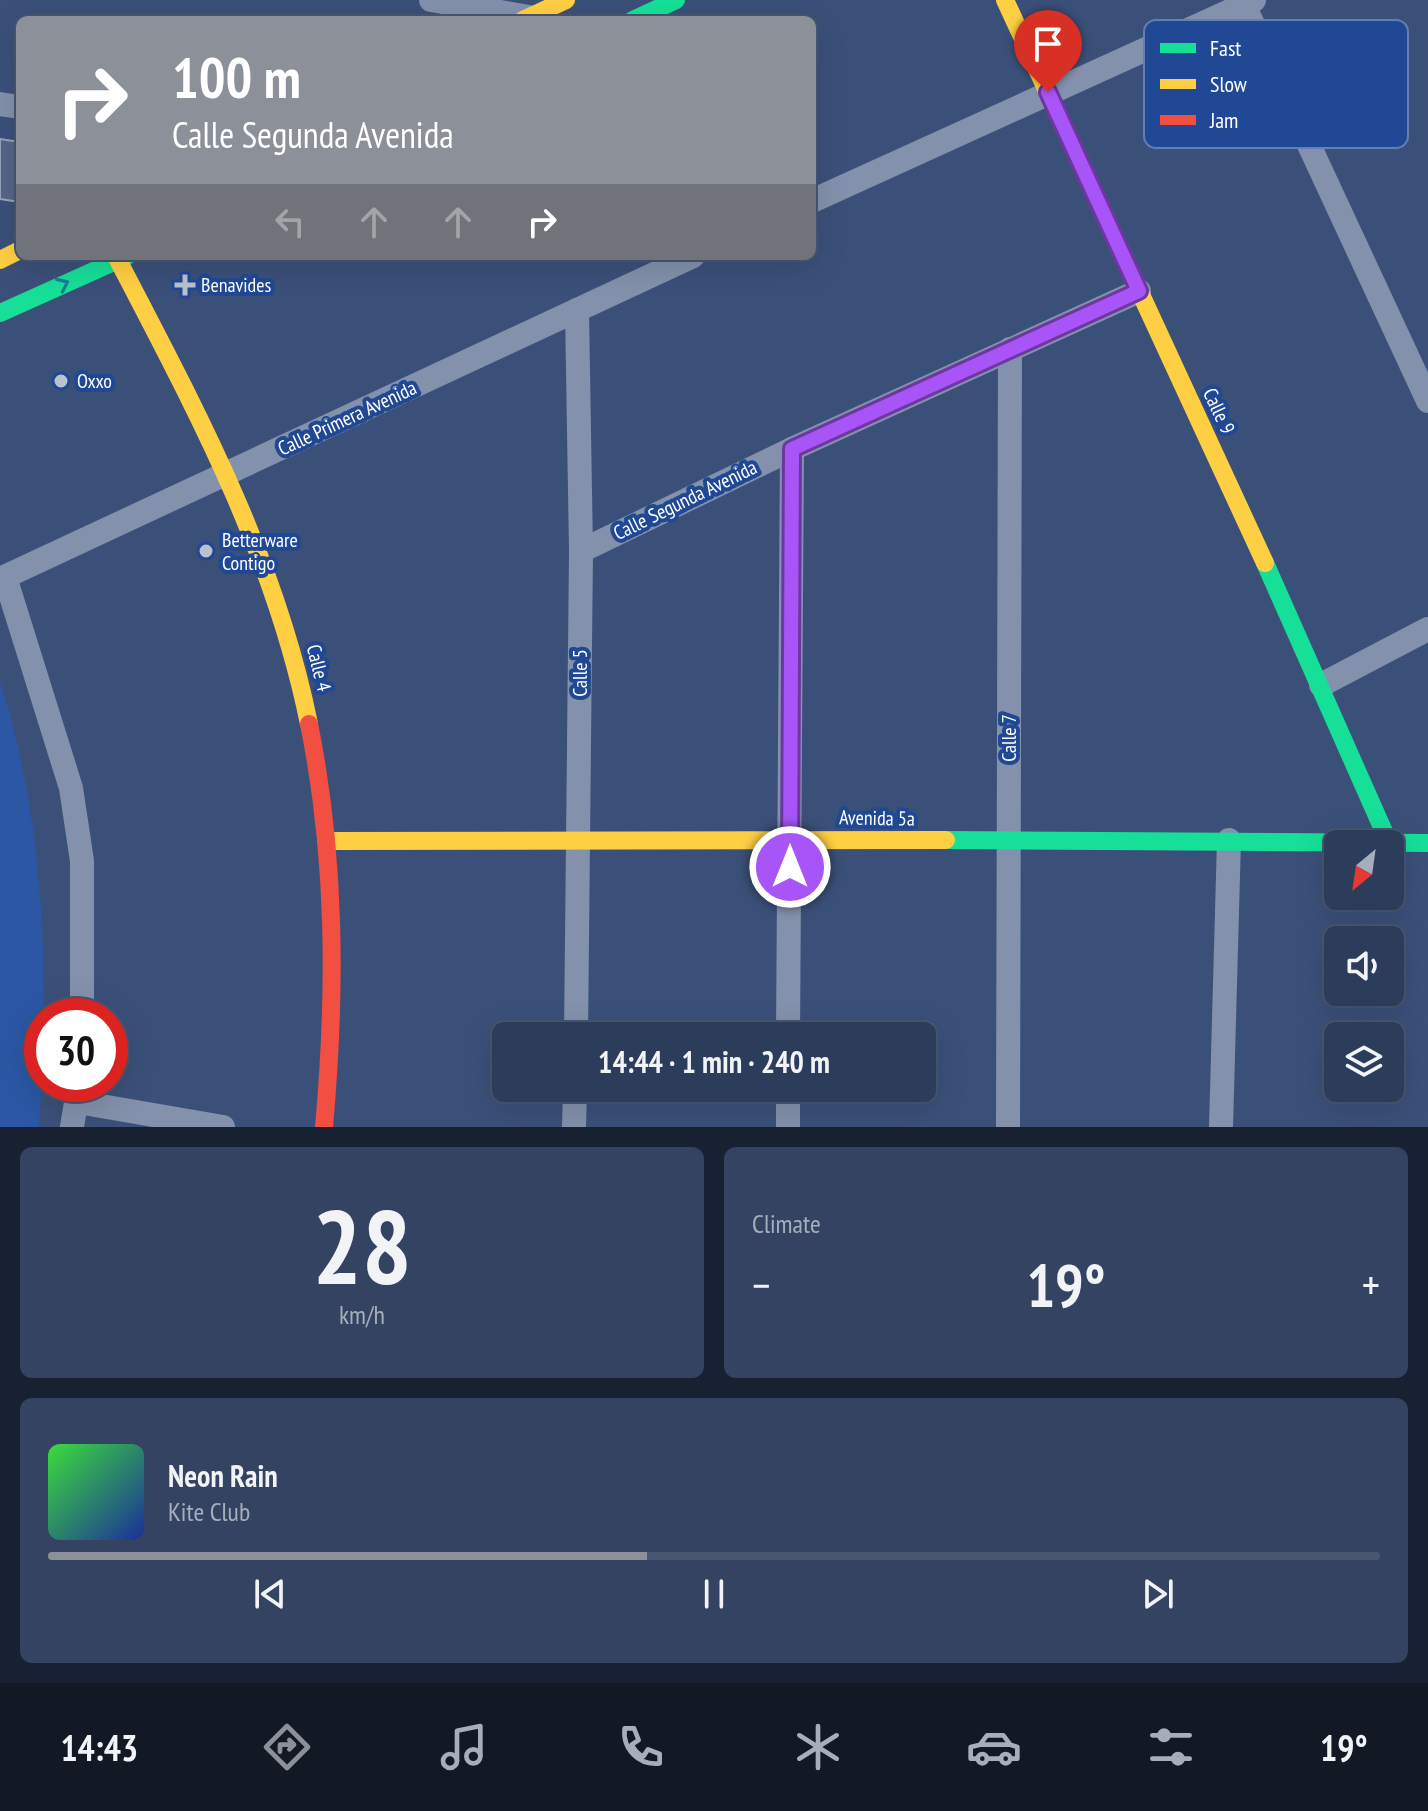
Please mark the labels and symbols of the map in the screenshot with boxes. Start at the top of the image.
pin [1014,10,1082,92]
legend [1144,20,1408,148]
text: Fast [1210,34,1241,62]
text: Slow [1210,70,1247,98]
text: Jam [1209,106,1238,134]
place label: Benavides [201,272,271,298]
marker: Benavides [176,276,194,294]
one-way arrow [55,278,69,294]
place label: Oxxo [77,368,112,394]
marker: Oxxo [52,372,70,390]
street label: Calle Primera Avenida [273,374,421,462]
street label: Calle 9 [1197,384,1241,438]
street label: Calle Segunda Avenida [609,454,761,546]
place label: Betterware Contigo [222,527,298,576]
marker: Betterware Contigo [197,542,215,560]
street label: Calle 4 [301,642,337,694]
street label: Calle 5 [567,649,593,697]
street label: Calle 7 [996,714,1022,762]
street label: Avenida 5a [839,804,915,832]
position arrow [748,825,832,909]
north arrow [1324,830,1404,910]
speed limit sign: 30 [24,998,128,1102]

